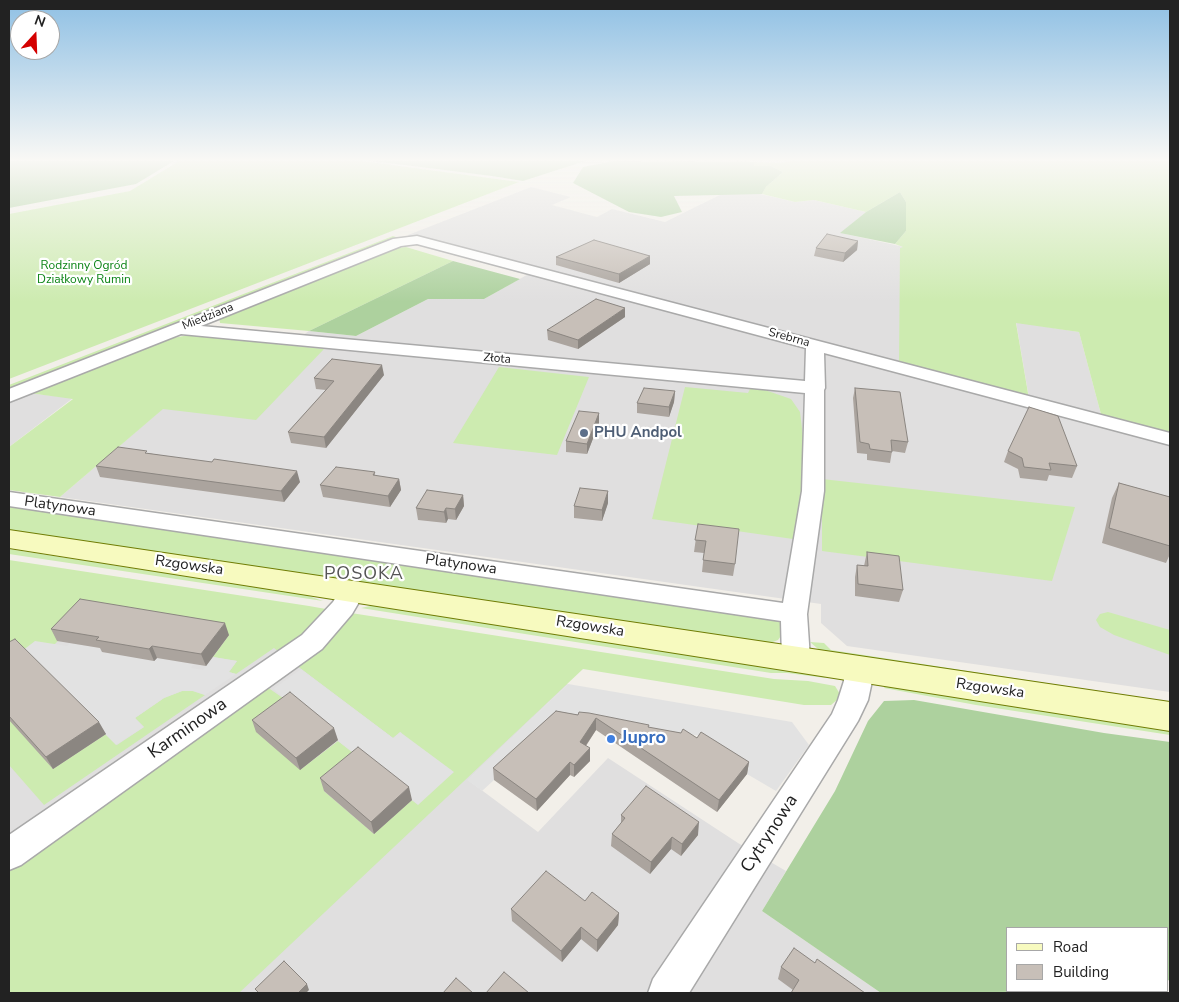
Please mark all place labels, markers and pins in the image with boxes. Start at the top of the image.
place label: PHU Andpol [594,424,682,442]
marker: PHU Andpol [578,427,590,439]
place label: Jupro [621,728,666,750]
marker: Jupro [605,733,617,745]

